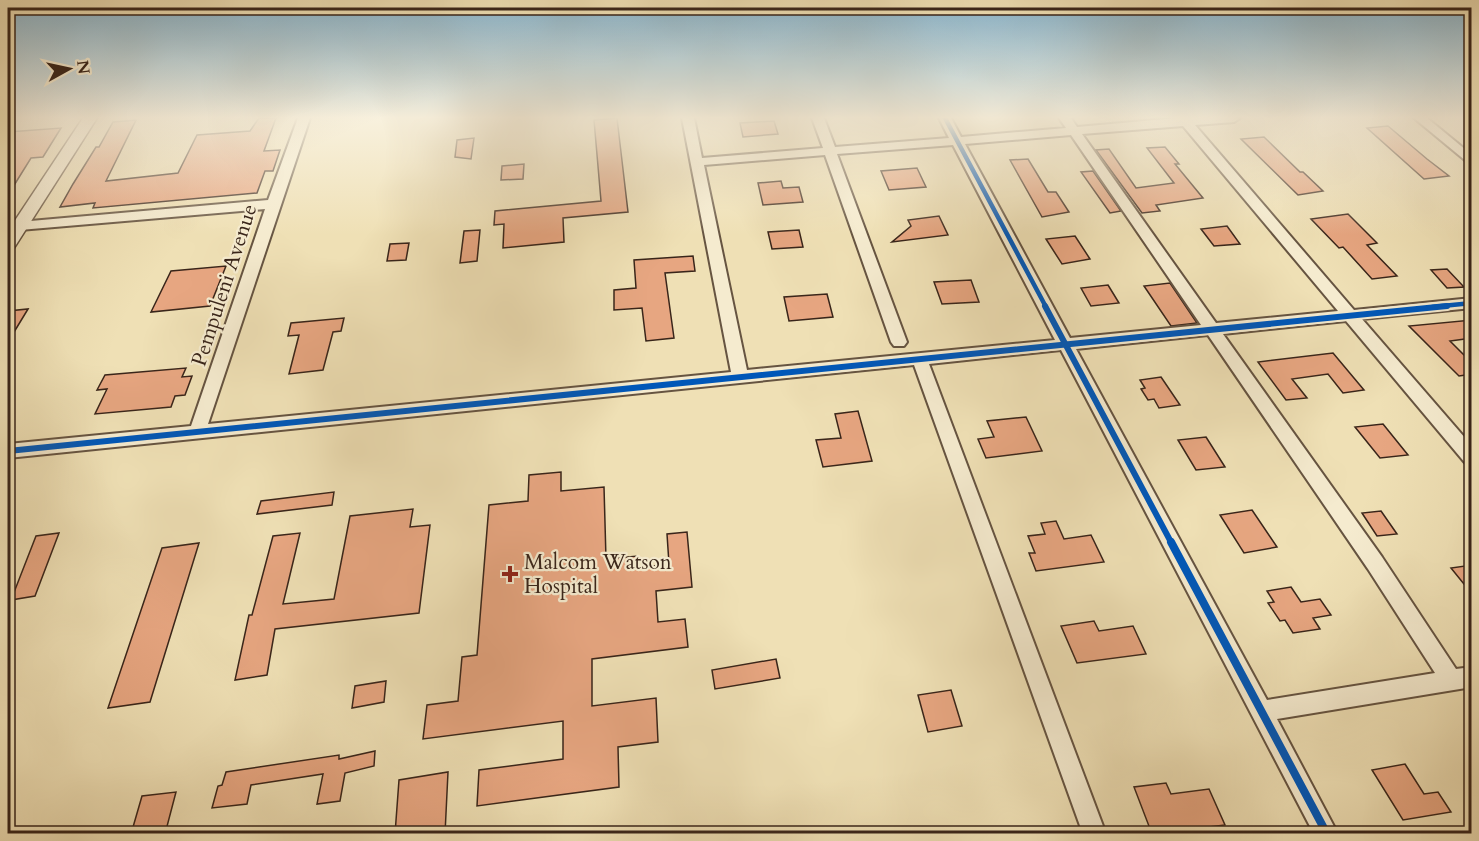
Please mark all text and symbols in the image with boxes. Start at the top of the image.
north arrow [39,39,99,99]
text: N [71,59,95,76]
street label: Pempuleni Avenue [185,200,264,370]
place label: Malcom Watson Hospital [524,548,672,601]
marker: Malcom Watson Hospital [501,565,519,583]

